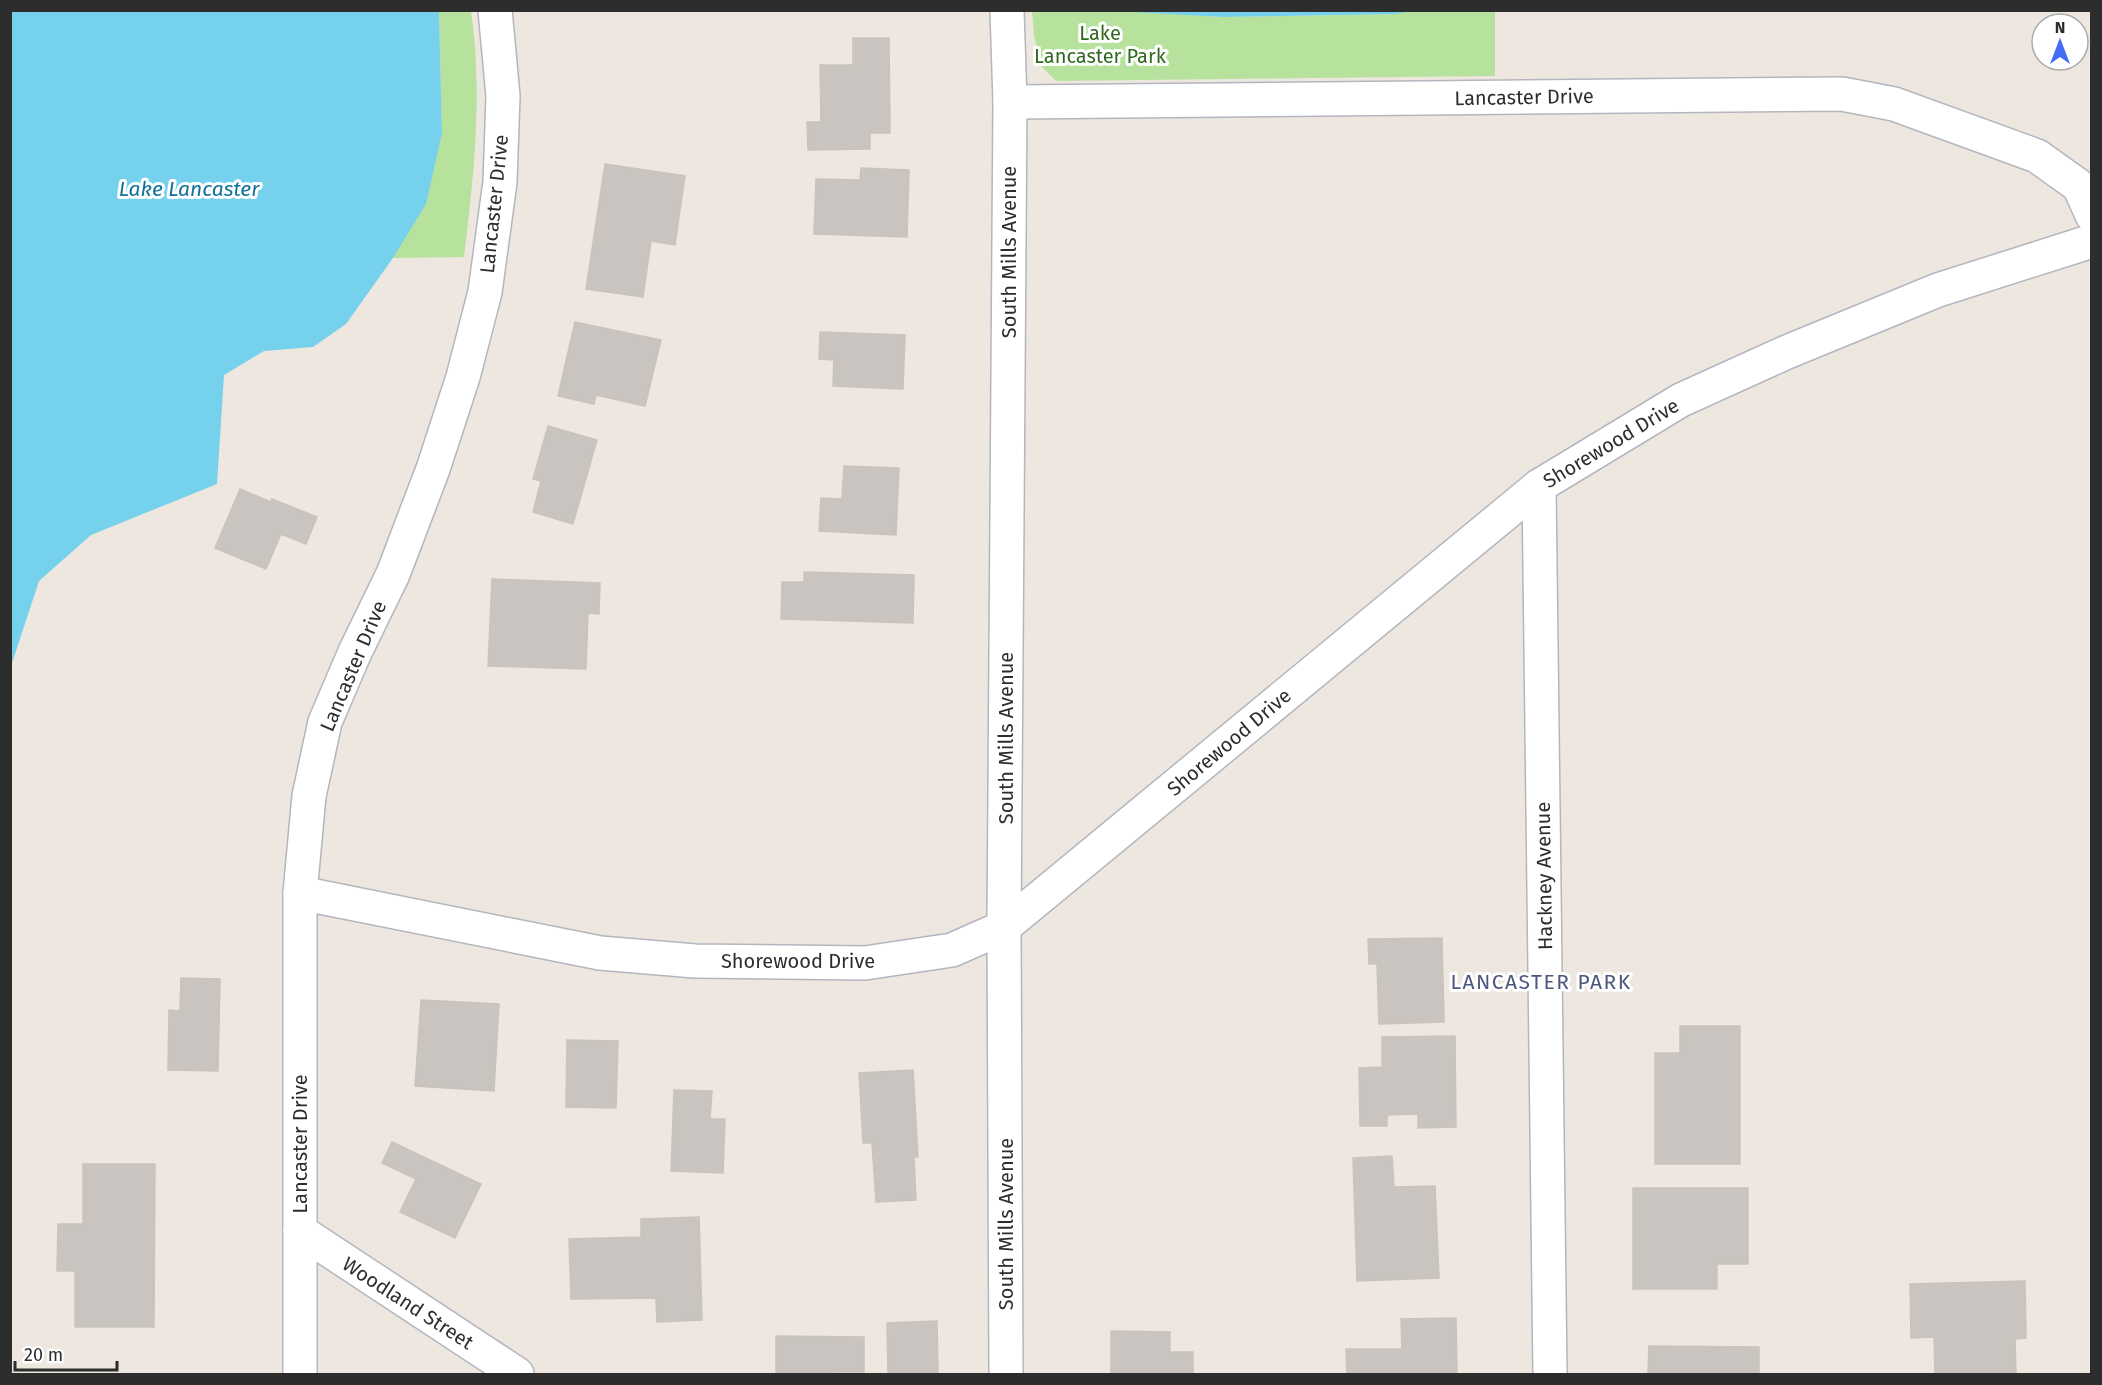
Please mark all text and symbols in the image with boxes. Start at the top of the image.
north arrow [2030,12,2090,72]
text: N [2055,18,2065,37]
park label: Lake Lancaster Park [1034,21,1167,68]
street label: Lancaster Drive [1454,84,1594,110]
street label: Lancaster Drive [475,133,513,275]
street label: South Mills Avenue [997,166,1021,338]
water label: Lake Lancaster [119,176,260,202]
street label: Shorewood Drive [1539,393,1683,493]
street label: Lancaster Drive [315,597,391,735]
street label: South Mills Avenue [994,652,1018,824]
street label: Shorewood Drive [1162,683,1296,801]
street label: Hackney Avenue [1531,802,1557,950]
street label: Shorewood Drive [721,949,875,973]
district label: LANCASTER PARK [1450,969,1632,995]
street label: Lancaster Drive [288,1074,312,1214]
street label: South Mills Avenue [994,1138,1018,1310]
street label: Woodland Street [338,1252,479,1355]
scale bar [15,1334,117,1372]
text: 20 m [24,1344,63,1366]

